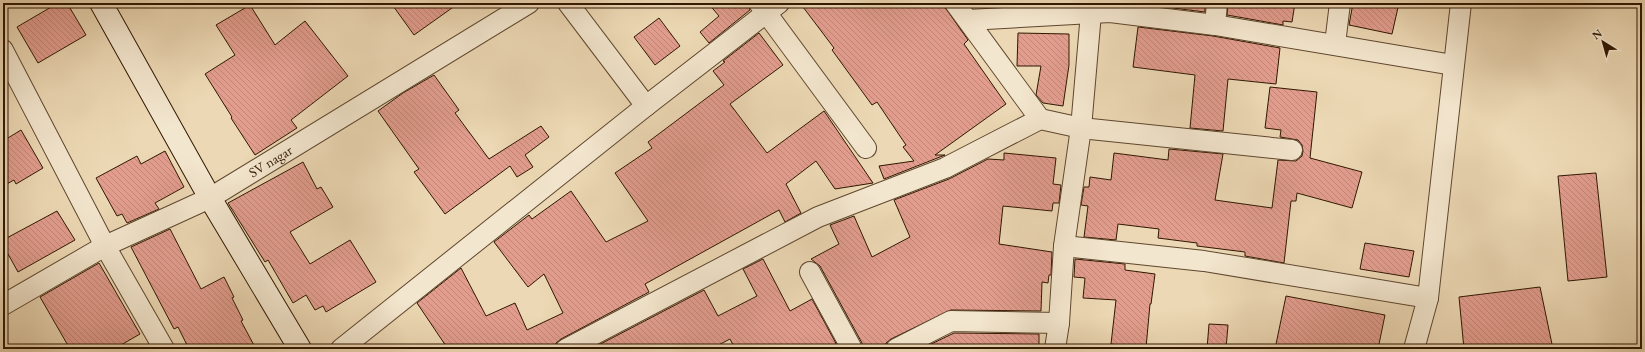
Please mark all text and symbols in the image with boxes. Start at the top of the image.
north arrow [1583,22,1623,62]
text: N [1589,26,1605,42]
street label: SV nagar [245,141,296,181]

